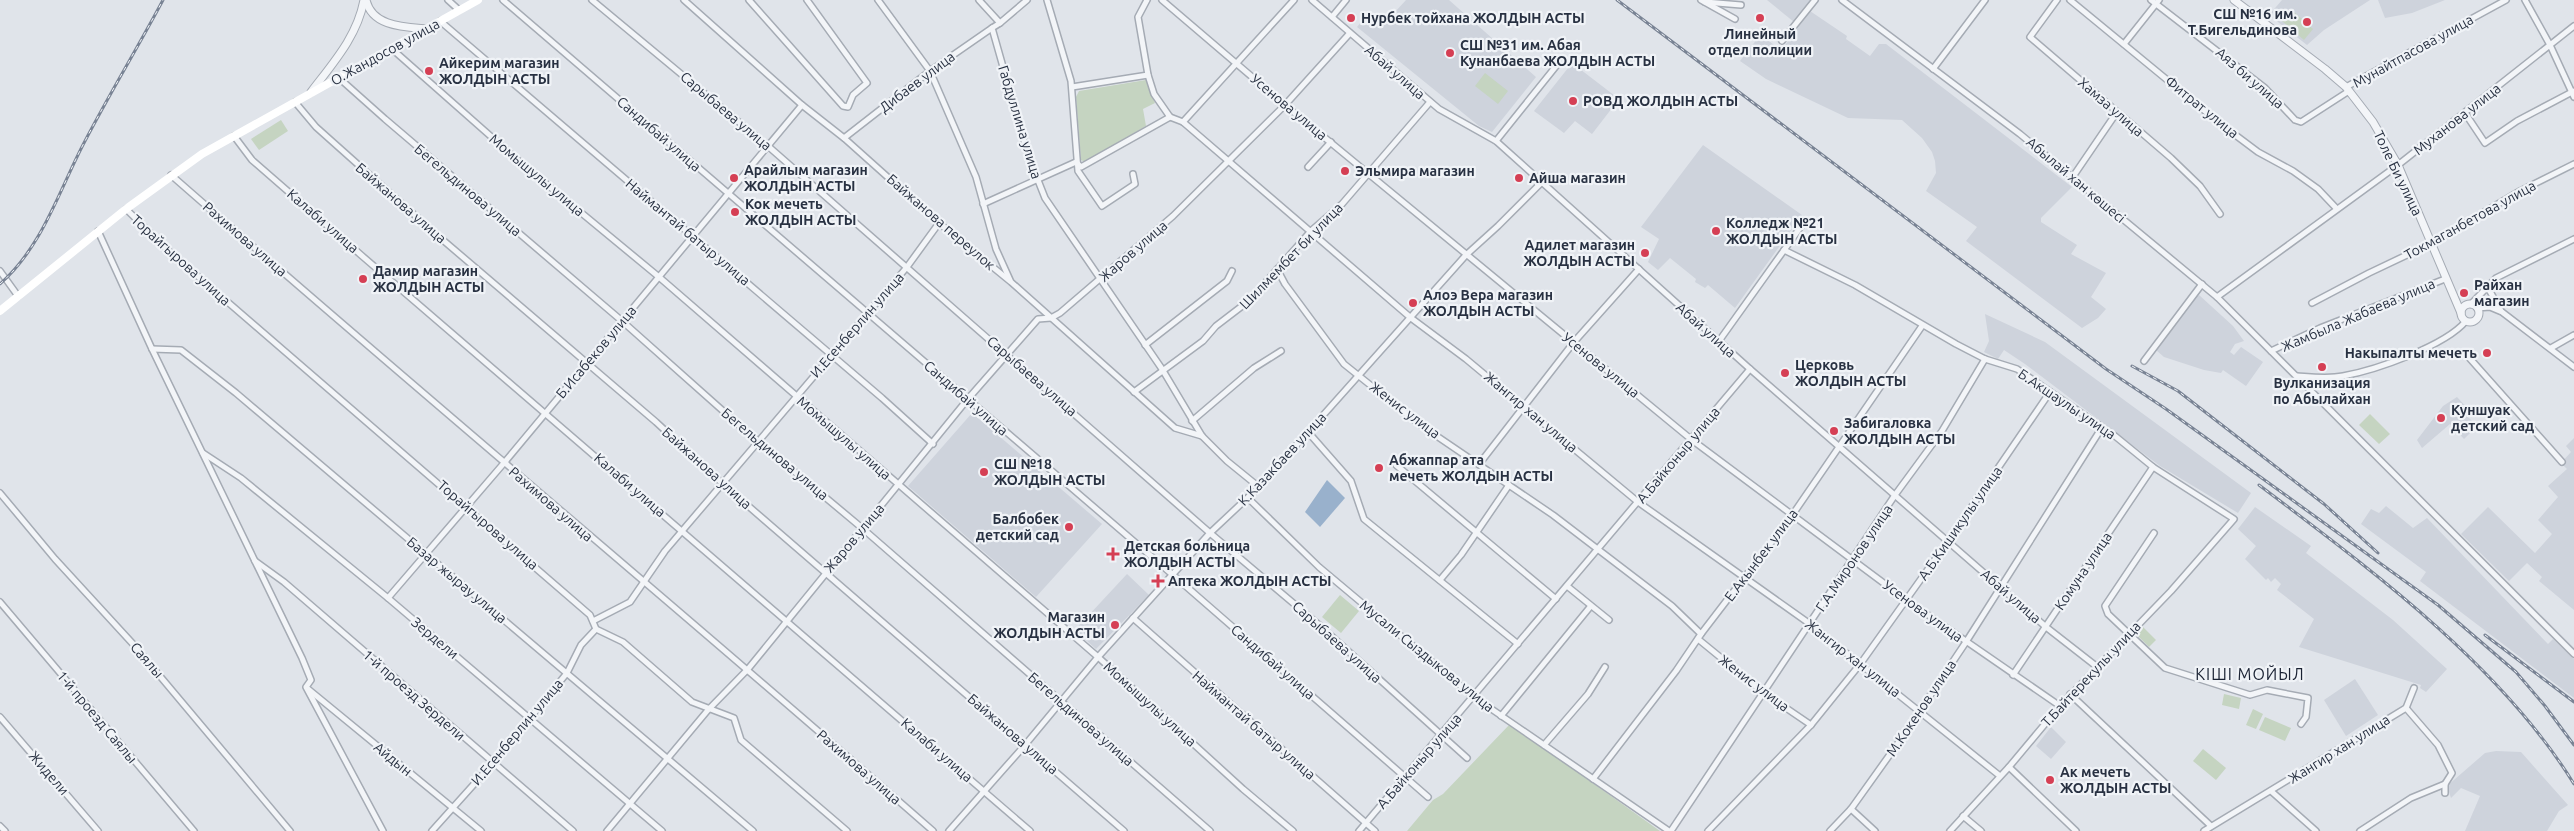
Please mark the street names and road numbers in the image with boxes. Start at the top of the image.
street label: Мунайтпасова улица [2350,11,2476,91]
street label: О.Жандосов улица [328,15,442,89]
street label: Абай улица [1362,42,1428,102]
street label: Аяз би улица [2213,44,2287,112]
street label: Дибаев улица [876,48,958,116]
street label: Габдуллина улица [995,63,1045,181]
street label: Сарыбаева улица [677,68,775,154]
street label: Усенова улица [1248,70,1330,144]
street label: Фитрат улица [2162,73,2242,141]
street label: Хамза улица [2075,74,2147,140]
street label: Муханова улица [2410,80,2504,158]
street label: Сандибай улица [614,93,704,175]
street label: Толе Би улица [2370,128,2426,218]
street label: Момышулы улица [486,131,588,219]
street label: Абылай хан көшесі [2023,134,2129,226]
street label: Бегельдинова улица [411,141,525,239]
street label: Байжанова улица [353,159,449,247]
street label: Байжанова переулок [884,171,998,273]
street label: Наймантай батыр улица [623,175,753,289]
street label: Токмаганбетова улица [2402,177,2538,263]
street label: Калаби улица [284,186,362,256]
street label: Рахимова улица [200,198,290,280]
street label: Шилмембет би улица [1236,200,1346,312]
street label: Торайгырова улица [128,211,234,309]
street label: Жаров улица [1096,217,1170,285]
street label: И.Есенберлин улица [807,269,907,381]
street label: Жамбыла Жабаева улица [2279,275,2437,355]
street label: Абай улица [1673,299,1739,361]
street label: Б.Исабеков улица [553,302,639,402]
street label: Усенова улица [1559,329,1643,401]
street label: Сарыбаева улица [984,333,1080,419]
street label: Сандибай улица [921,357,1011,439]
street label: Б.Акшаулы улица [2015,366,2119,442]
street label: Жангир хан улица [1481,368,1581,456]
street label: Женис улица [1367,378,1443,442]
street label: Момышулы улица [794,393,894,483]
street label: А.Байконыр улица [1633,404,1723,506]
street label: Бегельдинова улица [718,405,832,503]
street label: К.Казакбаев улица [1235,409,1329,509]
street label: Байжанова улица [659,424,755,512]
street label: Калаби улица [591,450,669,520]
street label: Рахимова улица [506,463,596,545]
street label: А.Б.Кишикулы улица [1915,463,2005,583]
street label: Торайгырова улица [434,477,542,573]
street label: Жаров улица [821,500,887,576]
street label: Г.А.Миронов улица [1812,502,1896,614]
street label: Е.Акынбек улица [1721,506,1801,604]
street label: Комуна улица [2051,529,2115,613]
street label: Базар жырау улица [404,534,510,626]
street label: Абай улица [1978,566,2044,626]
street label: Усенова улица [1880,577,1966,645]
street label: Мусали Сыздыкова улица [1357,597,1497,715]
street label: Сарыбаева улица [1289,598,1385,686]
street label: Зердели [408,614,462,662]
street label: Жангир хан улица [1802,616,1904,700]
street label: Т.Байтерекулы улица [2038,618,2144,730]
street label: Сандибай улица [1228,621,1318,703]
street label: Саялы [127,639,167,681]
street label: 1-й проезд Зердели [360,646,468,744]
street label: Женис улица [1716,651,1792,715]
street label: М.Кокенов улица [1883,657,1959,759]
street label: Момышулы улица [1100,658,1200,750]
street label: Наймантай батыр улица [1189,667,1319,783]
street label: 1-й проезд Саялы [54,668,140,766]
street label: Бегельдинова улица [1025,669,1137,769]
street label: И.Есенберлин улица [468,676,566,788]
street label: Байжанова улица [965,690,1061,778]
street label: А.Байконыр улица [1373,710,1465,812]
street label: Жангир хан улица [2285,711,2393,787]
street label: Калаби улица [898,715,976,785]
street label: Рахимова улица [814,726,904,808]
street label: Айдын [371,739,415,779]
street label: Жидели [26,748,72,798]

